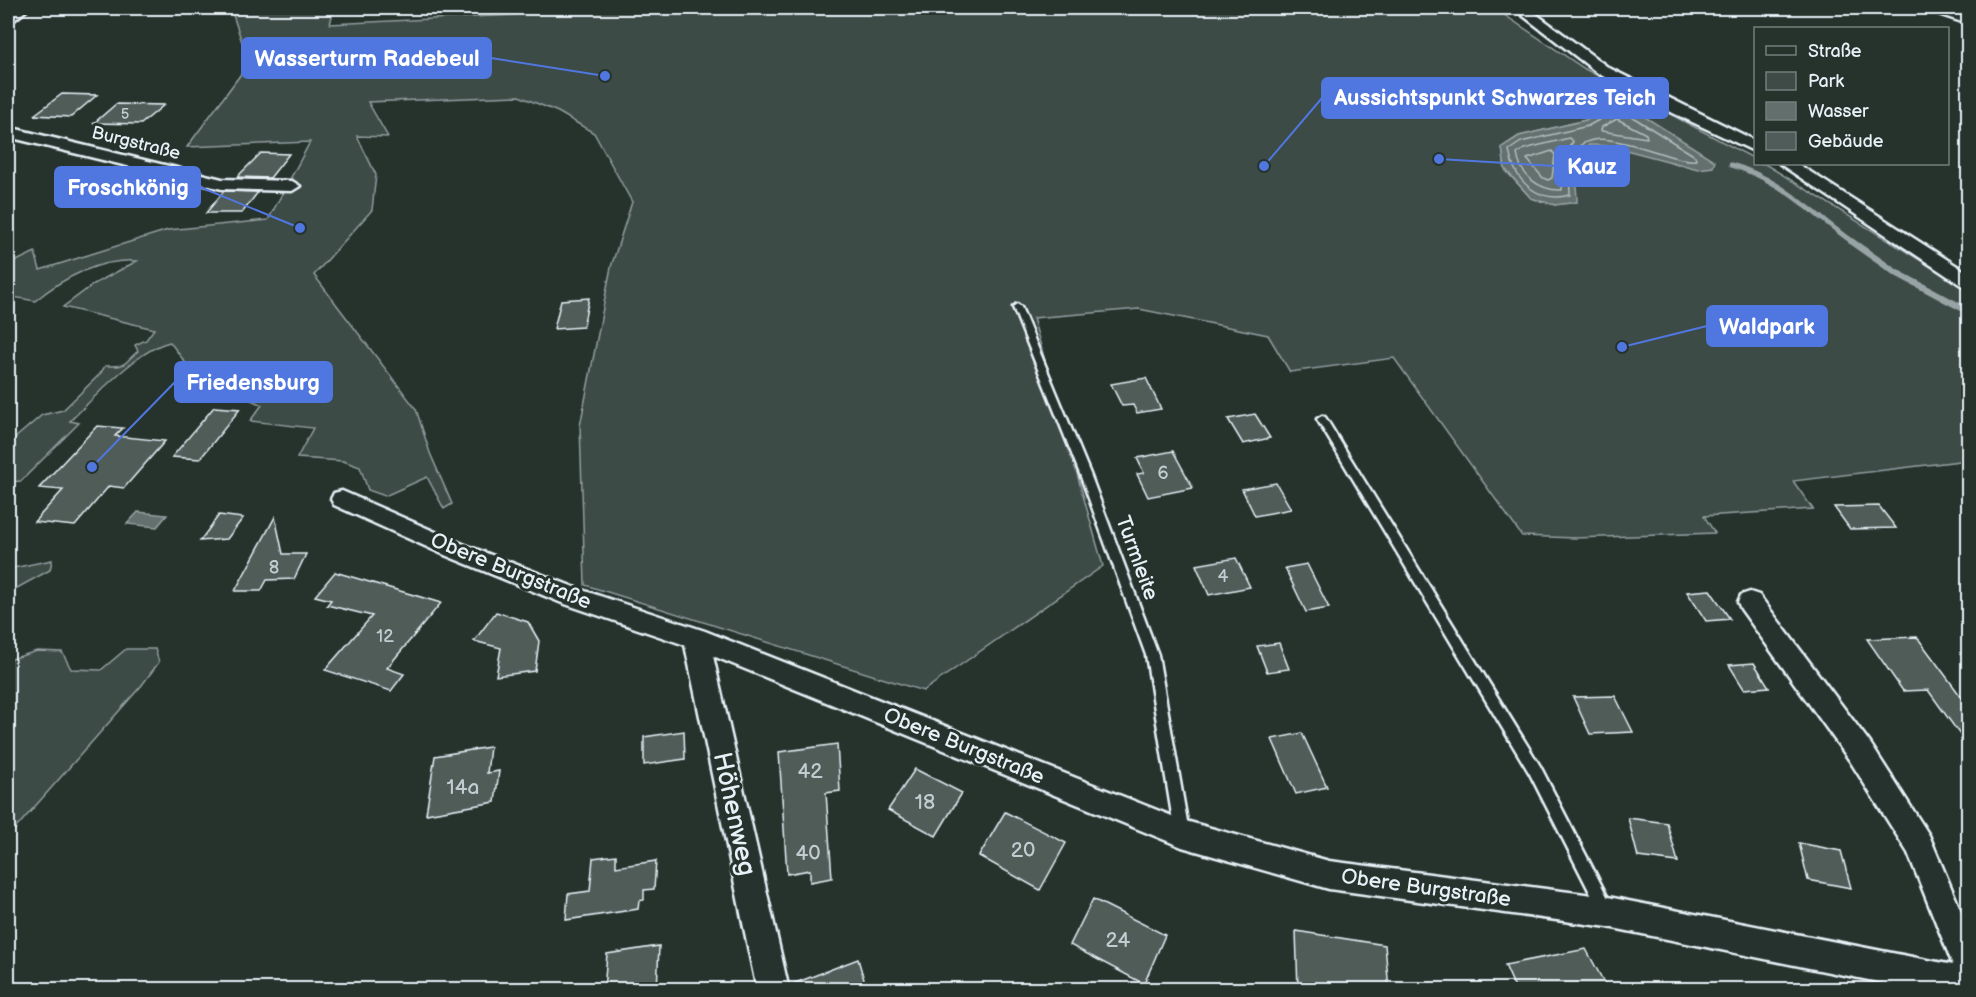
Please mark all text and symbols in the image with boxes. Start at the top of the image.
legend [1754,27,1949,165]
callout: Wasserturm Radebeul [242,38,491,78]
text: Straße [1808,41,1862,62]
text: Wasserturm Radebeul [254,46,480,73]
text: Park [1808,71,1844,92]
callout: Aussichtspunkt Schwarzes Teich [1322,78,1668,118]
text: Aussichtspunkt Schwarzes Teich [1333,85,1656,112]
text: Wasser [1808,101,1869,122]
house number: 5 [121,105,129,124]
street label: Burgstraße [90,122,183,164]
text: Gebäude [1808,131,1884,152]
callout: Kauz [1555,146,1629,186]
text: Kauz [1567,154,1617,181]
callout: Froschkönig [55,167,200,207]
text: Froschkönig [67,175,189,202]
callout: Waldpark [1707,306,1827,346]
text: Waldpark [1719,314,1815,341]
callout: Friedensburg [175,362,332,402]
text: Friedensburg [186,370,320,397]
house number: 6 [1158,463,1169,484]
street label: Turmleite [1110,512,1164,604]
street label: Obere Burgstraße [427,527,595,615]
house number: 8 [269,557,279,578]
house number: 4 [1218,566,1229,587]
house number: 12 [376,626,394,647]
street label: Obere Burgstraße [880,702,1048,790]
street label: Höhenweg [706,749,762,879]
house number: 42 [797,759,823,784]
house number: 14a [447,775,479,800]
house number: 18 [915,790,935,815]
house number: 20 [1011,838,1035,863]
house number: 40 [795,841,821,866]
street label: Obere Burgstraße [1340,864,1512,912]
house number: 24 [1106,928,1131,953]

